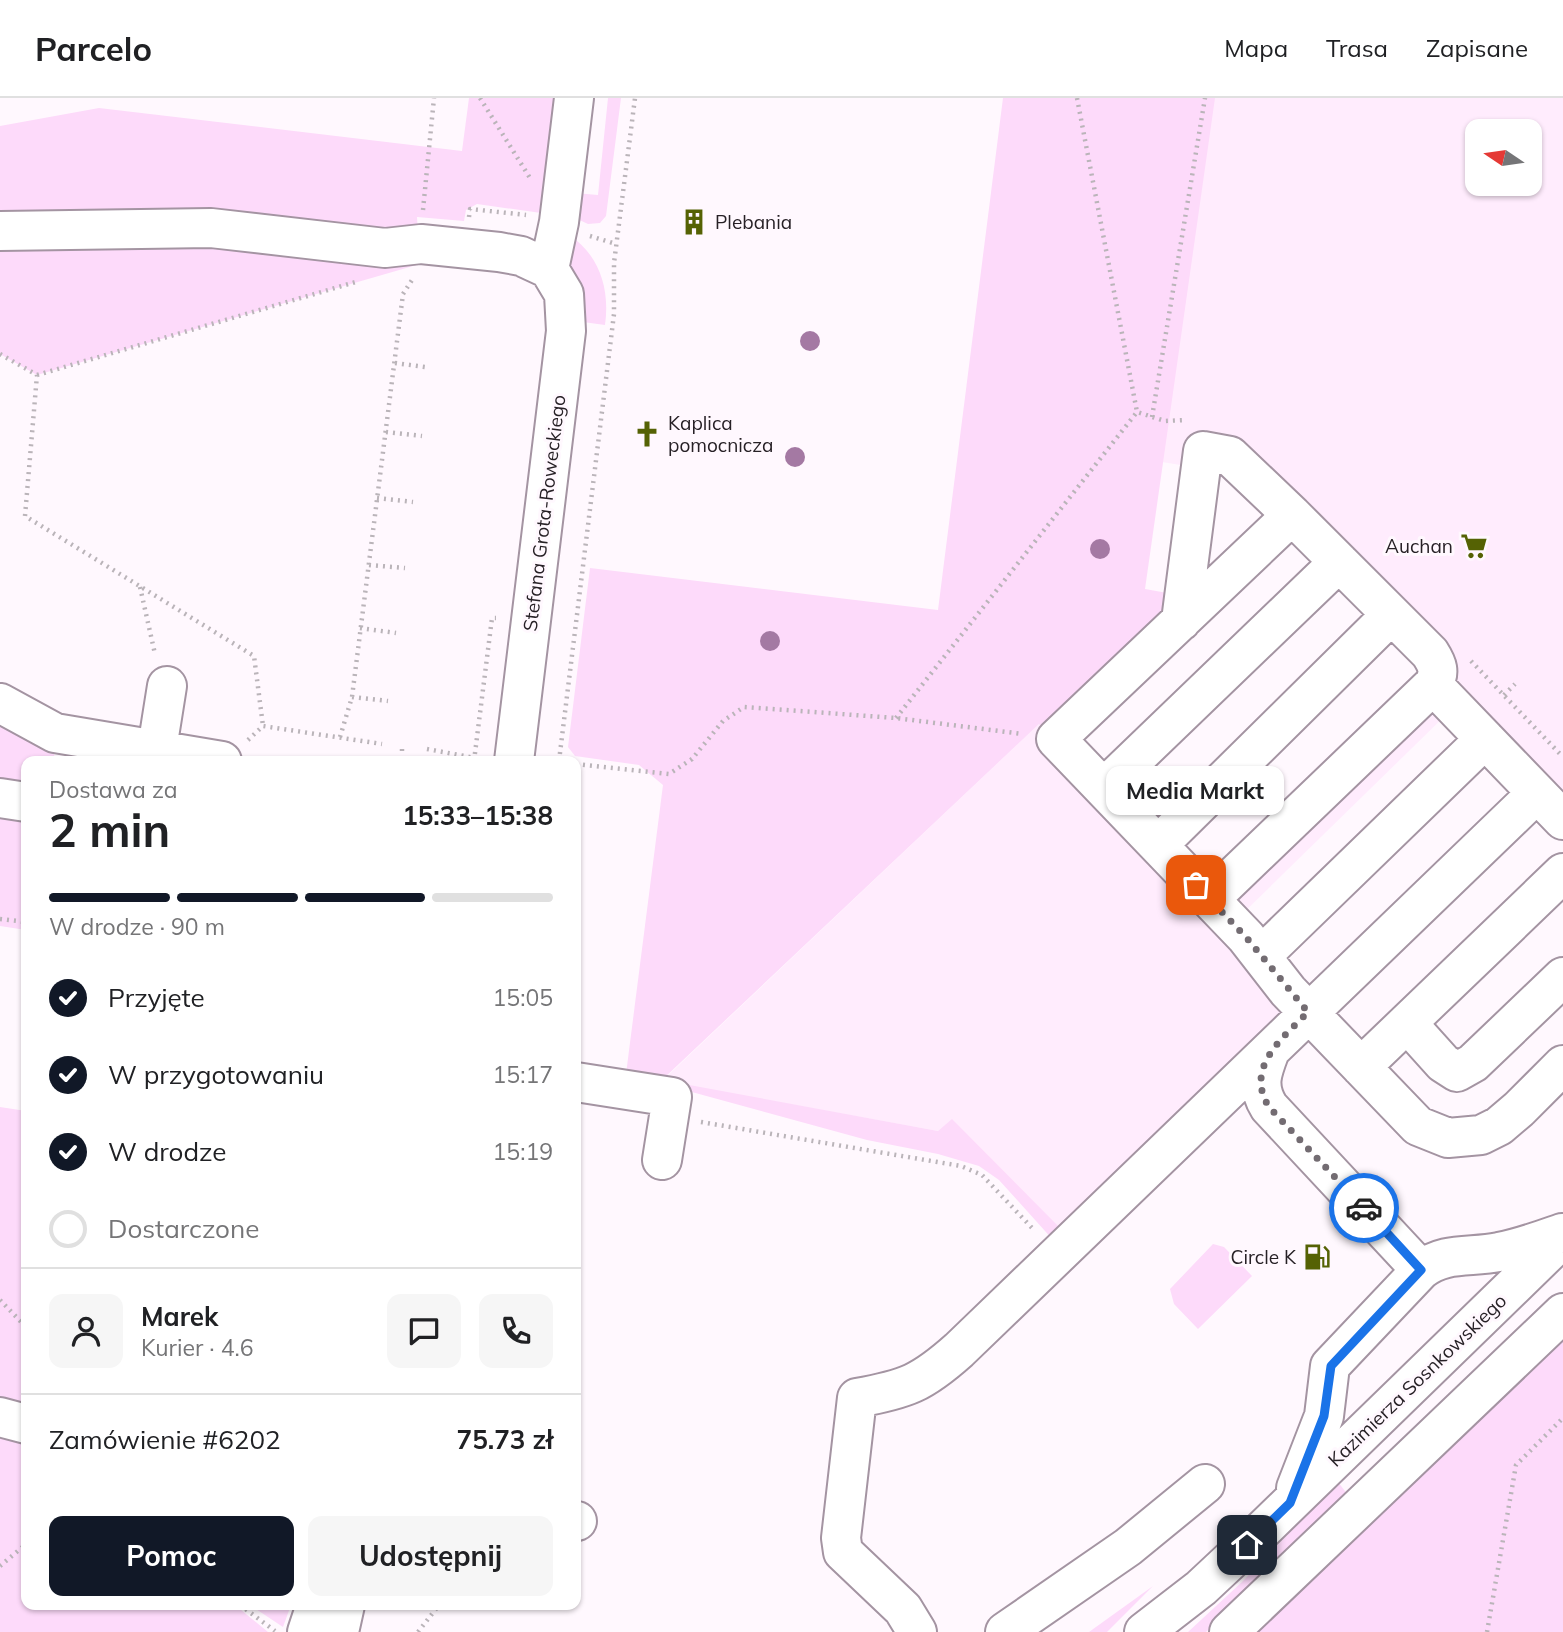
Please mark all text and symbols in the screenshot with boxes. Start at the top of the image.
text: Parcelo [35,28,152,69]
text: Mapa [1224,33,1288,63]
text: Trasa [1326,33,1388,63]
text: Zapisane [1426,33,1528,63]
north arrow [1465,119,1542,196]
map controls [1465,119,1542,196]
building icon: Plebania [679,207,709,237]
place label: Plebania [715,210,792,234]
street label: Stefana Grota-Roweckiego [518,393,570,633]
place label: Kaplica pomocnicza [668,411,773,457]
church icon: Kaplica pomocnicza [632,419,662,449]
supermarket icon: Auchan [1459,531,1489,561]
place label: Auchan [1385,534,1453,558]
callout: Media Markt [1107,766,1285,815]
text: Dostawa za [49,775,178,804]
text: Media Markt [1126,776,1264,805]
text: 15:33–15:38 [402,799,553,832]
text: 2 min [49,801,170,859]
pin [1166,855,1226,915]
icon: bag [1177,866,1215,904]
text: W drodze · 90 m [49,912,225,941]
icon: check [49,979,87,1017]
text: Przyjęte [108,981,205,1014]
text: 15:05 [493,983,553,1012]
icon: check [49,1056,87,1094]
text: W przygotowaniu [108,1058,324,1091]
text: 15:17 [493,1060,553,1089]
icon: check [49,1133,87,1171]
text: W drodze [108,1135,226,1168]
text: 15:19 [493,1137,553,1166]
courier [1329,1173,1399,1243]
icon: car [1345,1189,1383,1227]
text: Dostarczone [108,1212,259,1245]
fuel station icon: Circle K [1302,1242,1332,1272]
place label: Circle K [1230,1245,1297,1269]
street label: Kazimierza Sosnkowskiego [1323,1288,1511,1472]
button: person [49,1294,123,1368]
button: chat [387,1294,461,1368]
button: phone [479,1294,553,1368]
text: Marek [141,1300,218,1333]
text: Kurier · 4.6 [141,1333,253,1362]
text: Zamówienie #6202 [49,1423,281,1456]
text: 75.73 zł [457,1423,553,1456]
pin [1217,1515,1277,1575]
button: Pomoc [49,1516,294,1596]
button: Udostępnij [308,1516,553,1596]
icon: home [1228,1526,1266,1564]

